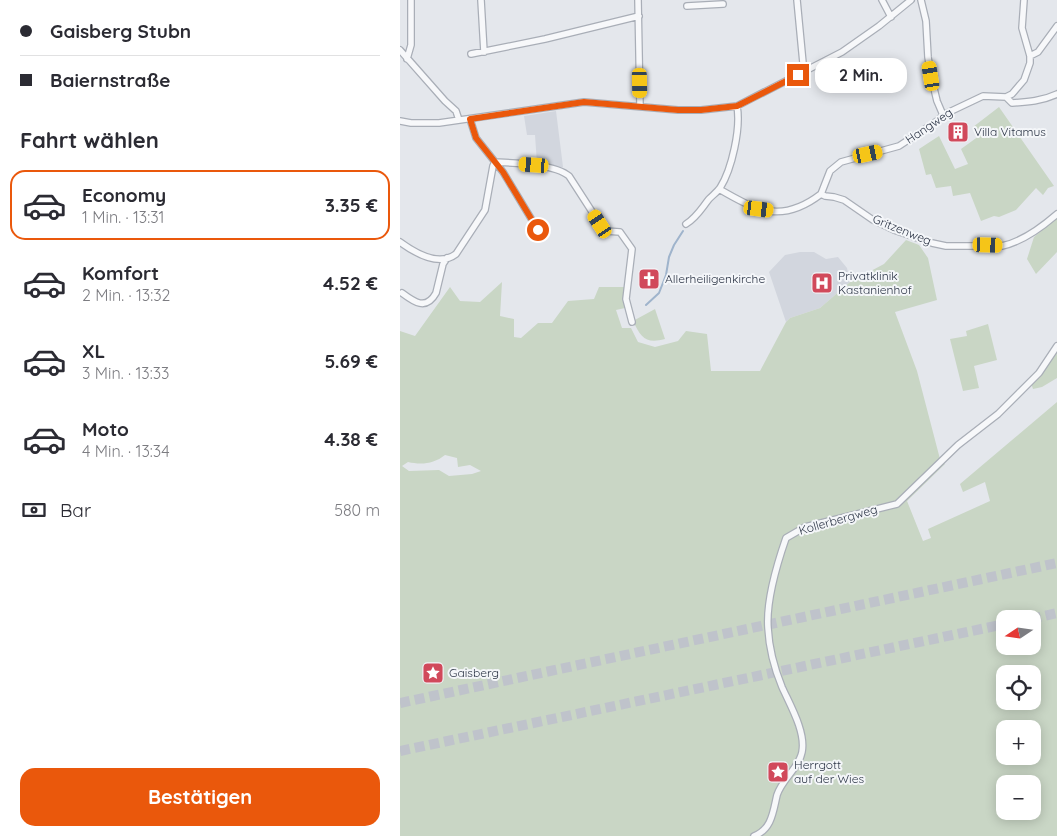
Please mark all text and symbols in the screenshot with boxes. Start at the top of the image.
text: Gaisberg Stubn [50,19,191,43]
callout: 2 Min. [816,58,908,92]
car [921,60,940,92]
route end [787,64,809,86]
text: 2 Min. [839,65,883,85]
text: Baiernstraße [50,68,170,92]
car [632,68,647,98]
street label: Hangweg [902,104,955,147]
building icon: Villa Vitamus [946,120,970,144]
place label: Villa Vitamus [974,124,1046,139]
text: Fahrt wählen [20,126,159,154]
car [851,144,884,164]
car [518,156,549,174]
icon: car [22,183,67,228]
text: Economy [82,183,166,207]
text: 3.35 € [325,193,378,217]
car [743,200,774,218]
text: 1 Min. · 13:31 [82,207,165,227]
car [585,207,614,241]
street label: Gritzenweg [871,211,934,248]
route start [527,219,549,241]
car [972,237,1003,253]
icon: car [22,261,67,306]
text: Komfort [82,261,159,285]
church icon: Allerheiligenkirche [637,267,661,291]
place label: Privatklinik Kastanienhof [838,268,913,297]
text: 4.52 € [323,271,378,295]
place label: Allerheiligenkirche [665,271,765,286]
hospital icon: Privatklinik Kastanienhof [810,271,834,295]
text: 2 Min. · 13:32 [82,285,170,305]
icon: car [22,339,67,384]
text: XL [82,339,105,363]
text: 5.69 € [325,349,378,373]
text: 3 Min. · 13:33 [82,363,169,383]
icon: car [22,417,67,462]
text: Moto [82,417,129,441]
text: 4.38 € [324,427,378,451]
text: 4 Min. · 13:34 [82,441,170,461]
icon: cash [20,496,48,524]
text: Bar [60,498,91,522]
text: 580 m [334,500,380,520]
street label: Kollerbergweg [797,501,879,538]
north arrow [996,610,1041,655]
map controls [996,610,1041,820]
place icon: Gaisberg [421,661,445,685]
place label: Gaisberg [449,665,499,680]
button: locate [996,665,1041,710]
button: + [996,720,1041,765]
place label: Herrgott auf der Wies [794,757,864,786]
place icon: Herrgott auf der Wies [766,760,790,784]
button: Bestätigen [20,768,380,826]
button: − [996,775,1041,820]

